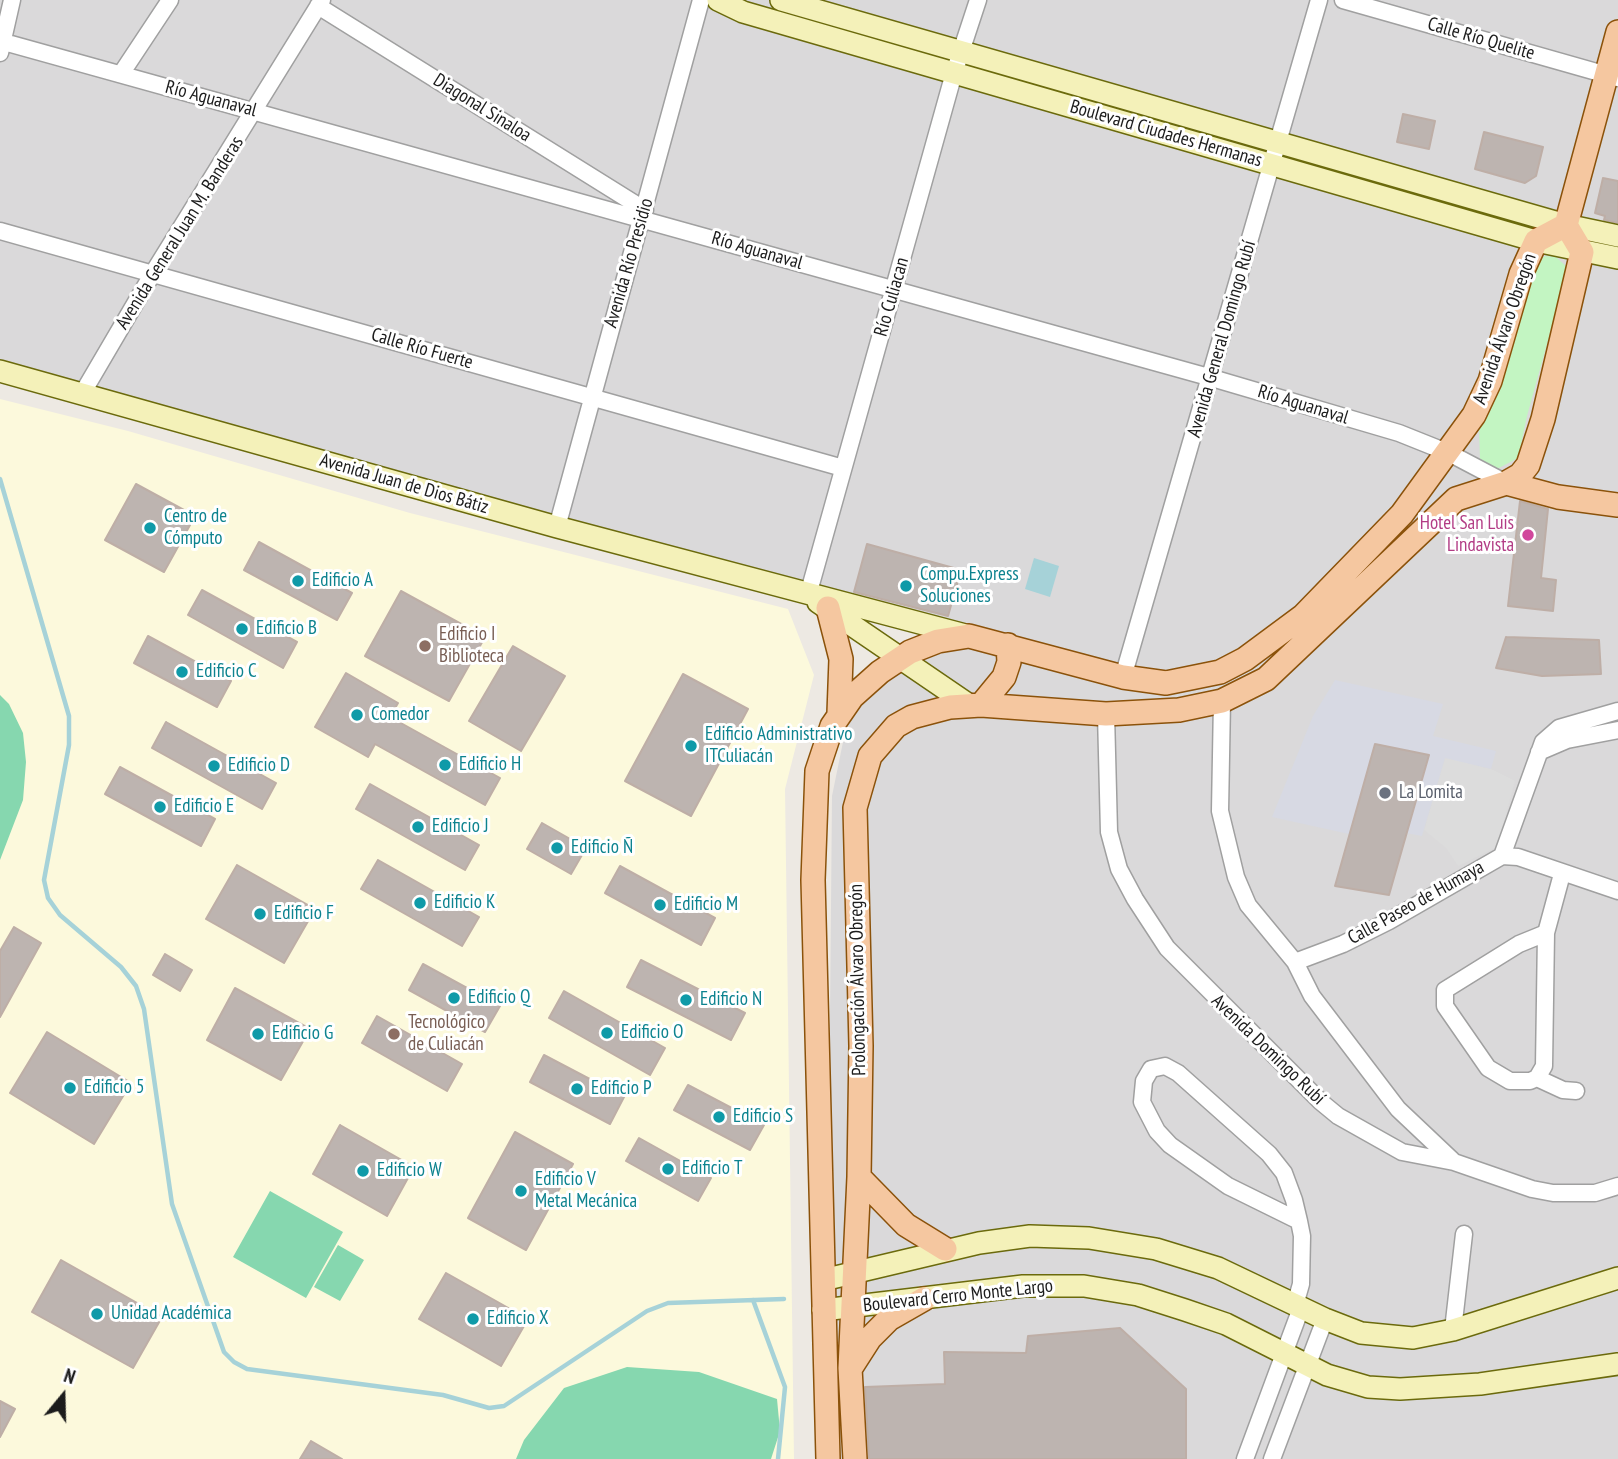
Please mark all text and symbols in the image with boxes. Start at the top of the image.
street label: Calle Río Quelite [1425,13,1537,65]
street label: Diagonal Sinaloa [429,69,535,147]
street label: Río Aguanaval [163,76,259,122]
street label: Boulevard Ciudades Hermanas [1067,96,1265,172]
street label: Avenida General Juan M. Banderas [111,132,249,334]
street label: Avenida Río Presidio [600,196,658,330]
street label: Río Aguanaval [709,227,805,275]
street label: Avenida General Domingo Rubí [1183,238,1261,440]
street label: Avenida Álvaro Obregón [1468,251,1542,407]
street label: Río Culiacan [870,255,914,339]
street label: Calle Río Fuerte [368,324,476,374]
street label: Río Aguanaval [1255,380,1351,430]
street label: Avenida Juan de Dios Bátiz [317,449,491,519]
place label: Centro de Cómputo [164,506,227,550]
place label: Hotel San Luis Lindavista [1420,513,1514,557]
marker: Centro de Cómputo [142,520,158,536]
marker: Hotel San Luis Lindavista [1520,527,1536,543]
place label: Compu.Express Soluciones [920,564,1019,608]
place label: Edificio A [312,570,373,592]
marker: Edificio A [290,573,306,589]
marker: Compu.Express Soluciones [898,578,914,594]
place label: Edificio B [256,618,317,640]
marker: Edificio B [234,621,250,637]
place label: Edificio I Biblioteca [439,624,504,668]
marker: Edificio I Biblioteca [417,638,433,654]
place label: Edificio C [196,661,257,683]
marker: Edificio C [174,664,190,680]
place label: Comedor [371,704,429,726]
marker: Comedor [349,707,365,723]
place label: Edificio Administrativo ITCuliacán [705,724,852,768]
marker: Edificio Administrativo ITCuliacán [683,738,699,754]
place label: Edificio H [459,754,521,776]
place label: Edificio D [228,755,290,777]
marker: Edificio H [437,757,453,773]
marker: Edificio D [206,758,222,774]
place label: La Lomita [1399,782,1463,804]
marker: La Lomita [1377,785,1393,801]
place label: Edificio E [174,796,234,818]
marker: Edificio E [152,799,168,815]
place label: Edificio J [432,816,489,838]
marker: Edificio J [410,819,426,835]
place label: Edificio Ñ [571,837,633,859]
marker: Edificio Ñ [549,840,565,856]
street label: Calle Paseo de Humaya [1344,856,1488,950]
street label: Prolongación Álvaro Obregón [845,884,871,1076]
place label: Edificio K [434,892,495,914]
place label: Edificio M [674,894,738,916]
marker: Edificio K [412,895,428,911]
marker: Edificio M [652,897,668,913]
place label: Edificio F [274,903,334,925]
marker: Edificio F [252,906,268,922]
place label: Edificio Q [468,987,530,1009]
place label: Edificio N [700,989,762,1011]
marker: Edificio Q [446,990,462,1006]
street label: Avenida Domingo Rubí [1206,990,1330,1110]
marker: Edificio N [678,992,694,1008]
place label: Tecnológico de Culiacán [408,1012,485,1056]
place label: Edificio O [621,1022,683,1044]
place label: Edificio G [272,1023,333,1045]
marker: Edificio O [599,1025,615,1041]
marker: Edificio G [250,1026,266,1042]
marker: Tecnológico de Culiacán [386,1026,402,1042]
place label: Edificio 5 [84,1077,144,1099]
place label: Edificio P [591,1078,651,1100]
marker: Edificio 5 [62,1080,78,1096]
marker: Edificio P [569,1081,585,1097]
place label: Edificio S [733,1106,793,1128]
marker: Edificio S [711,1109,727,1125]
place label: Edificio T [682,1158,742,1180]
place label: Edificio W [377,1160,442,1182]
marker: Edificio T [660,1161,676,1177]
marker: Edificio W [355,1163,371,1179]
place label: Edificio V Metal Mecánica [535,1169,637,1213]
marker: Edificio V Metal Mecánica [513,1183,529,1199]
street label: Boulevard Cerro Monte Largo [862,1275,1054,1317]
place label: Unidad Académica [111,1303,232,1325]
marker: Unidad Académica [89,1306,105,1322]
place label: Edificio X [487,1308,548,1330]
marker: Edificio X [465,1311,481,1327]
north arrow [28,1361,98,1431]
text: N [61,1363,79,1389]

